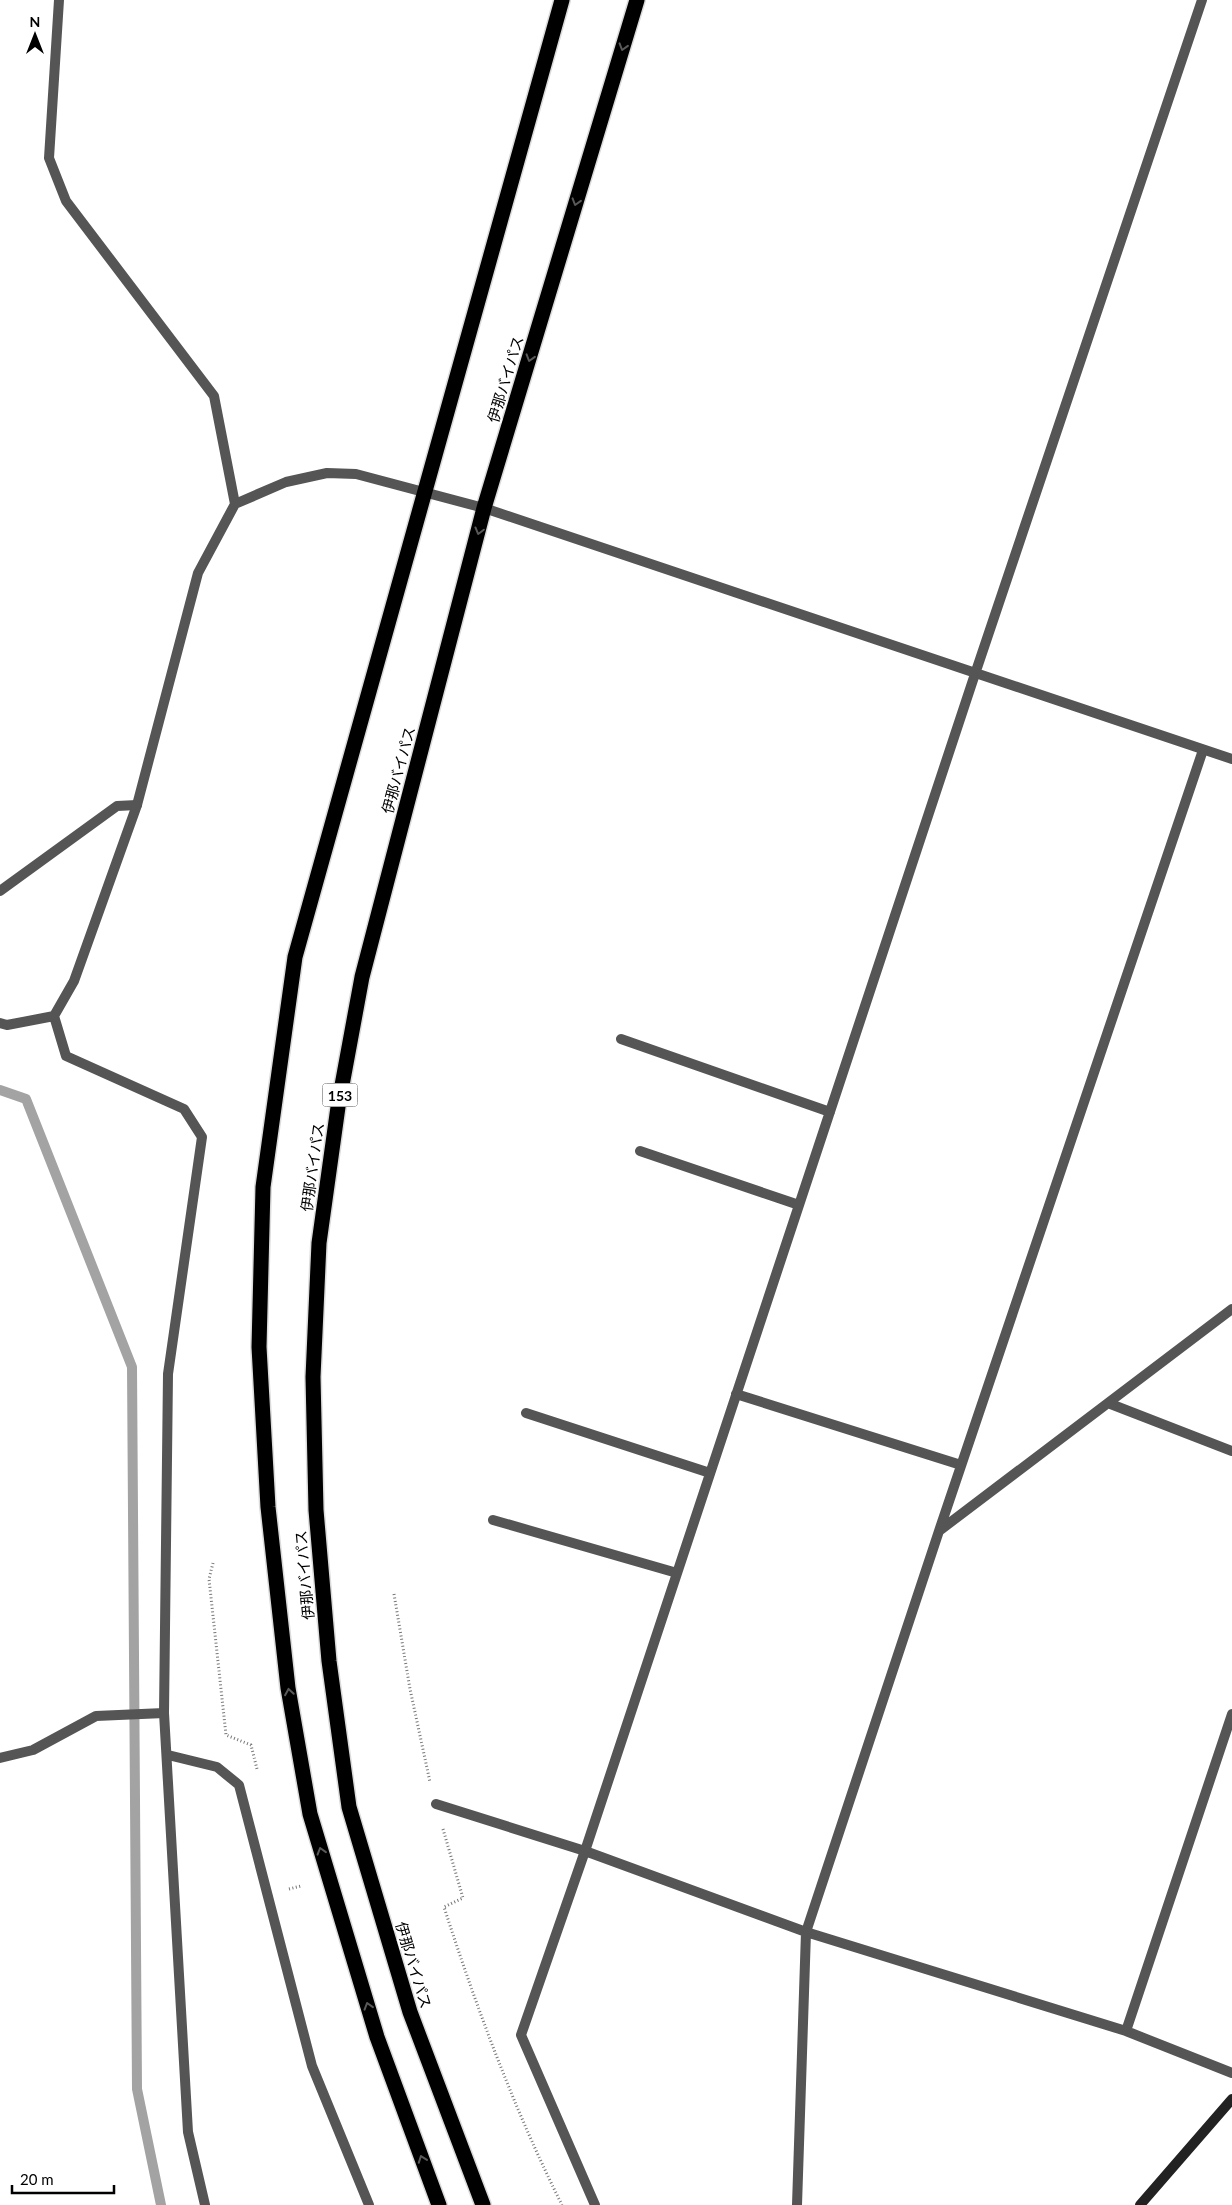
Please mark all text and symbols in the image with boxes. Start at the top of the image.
north arrow [10,10,60,60]
text: N [30,13,40,30]
one-way arrow [618,42,628,50]
one-way arrow [572,198,582,206]
street label: 伊那バイパス [483,333,527,425]
one-way arrow [525,354,535,362]
one-way arrow [474,526,484,534]
street label: 伊那バイパス [378,724,418,816]
road number: 153 [322,1084,358,1106]
street label: 伊那バイパス [297,1121,327,1213]
street label: 伊那バイパス [291,1530,317,1620]
one-way arrow [284,1687,294,1696]
one-way arrow [317,1847,327,1855]
street label: 伊那バイパス [392,1919,436,2011]
one-way arrow [363,2003,373,2011]
one-way arrow [418,2155,428,2164]
scale bar [12,2162,115,2194]
text: 20 m [20,2170,54,2188]

